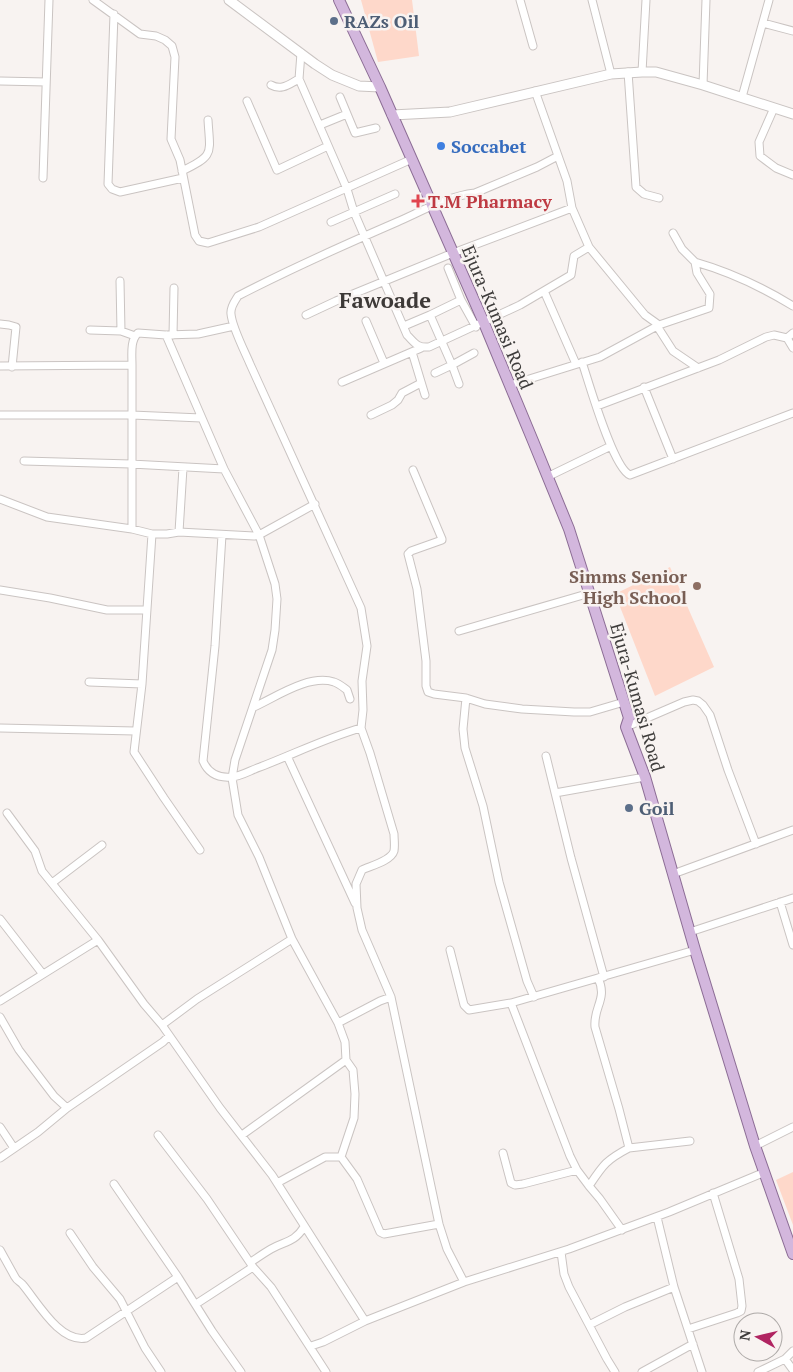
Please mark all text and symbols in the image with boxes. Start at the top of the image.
place label: RAZs Oil [344,9,419,33]
marker: RAZs Oil [328,15,340,27]
place label: Soccabet [451,134,526,158]
marker: Soccabet [435,140,447,152]
place label: T.M Pharmacy [428,189,552,213]
marker: T.M Pharmacy [412,195,424,207]
street label: Ejura-Kumasi Road [457,241,539,393]
district label: Fawoade [339,285,431,314]
place label: Simms Senior High School [569,564,687,609]
marker: Simms Senior High School [691,580,703,592]
street label: Ejura-Kumasi Road [605,620,671,774]
place label: Goil [639,796,674,820]
marker: Goil [623,802,635,814]
north arrow [733,1312,783,1362]
text: N [734,1328,755,1342]

